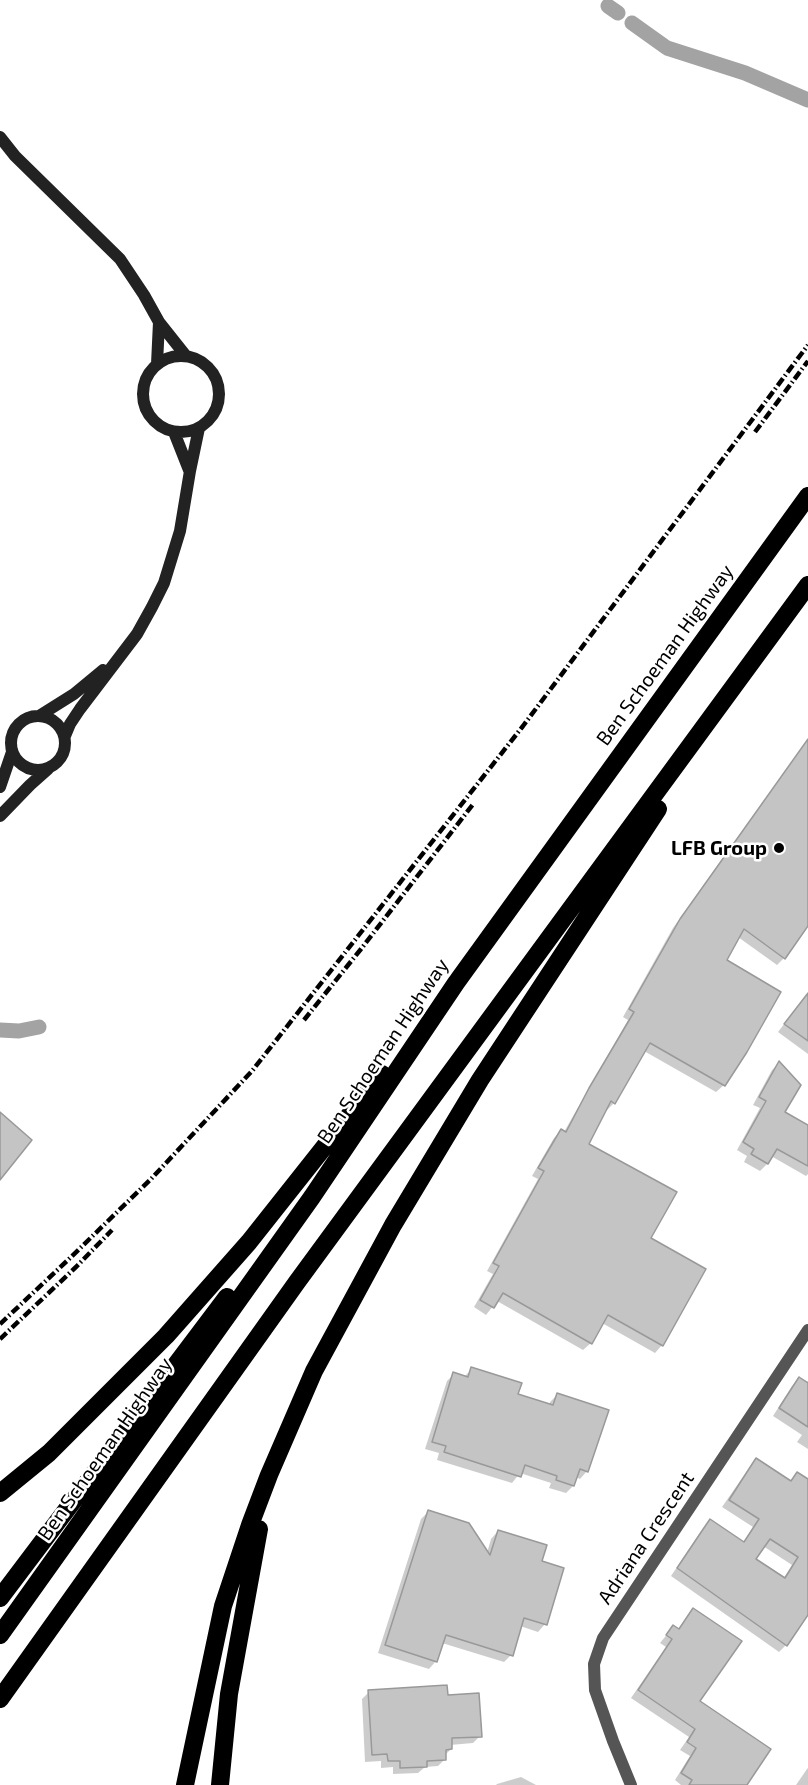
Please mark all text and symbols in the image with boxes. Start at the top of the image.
street label: Ben Schoeman Highway [591,560,739,750]
place label: LFB Group [671,836,767,860]
marker: LFB Group [772,841,786,855]
street label: Ben Schoeman Highway [312,954,454,1148]
street label: Ben Schoeman Highway [33,1353,177,1545]
street label: Adriana Crescent [593,1467,699,1609]

